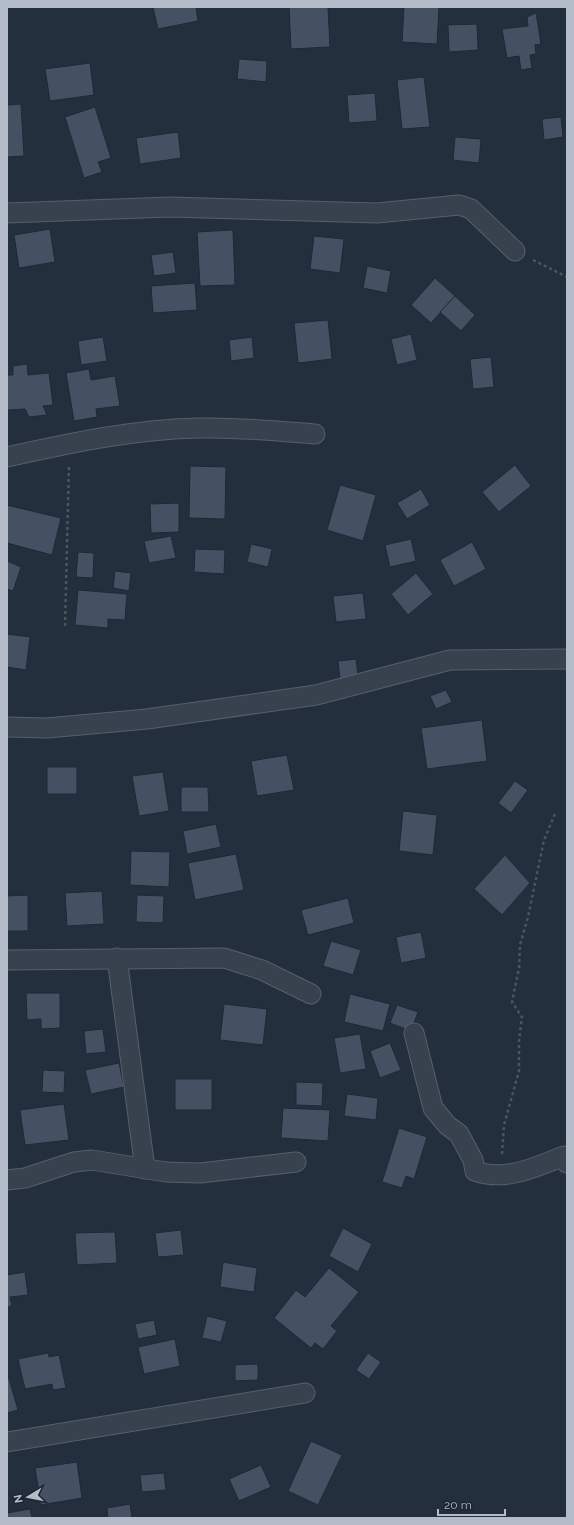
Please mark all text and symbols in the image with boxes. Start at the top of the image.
north arrow [8,1477,48,1517]
scale bar [438,1491,505,1517]
text: N [12,1493,26,1504]
text: 20 m [444,1498,472,1512]

